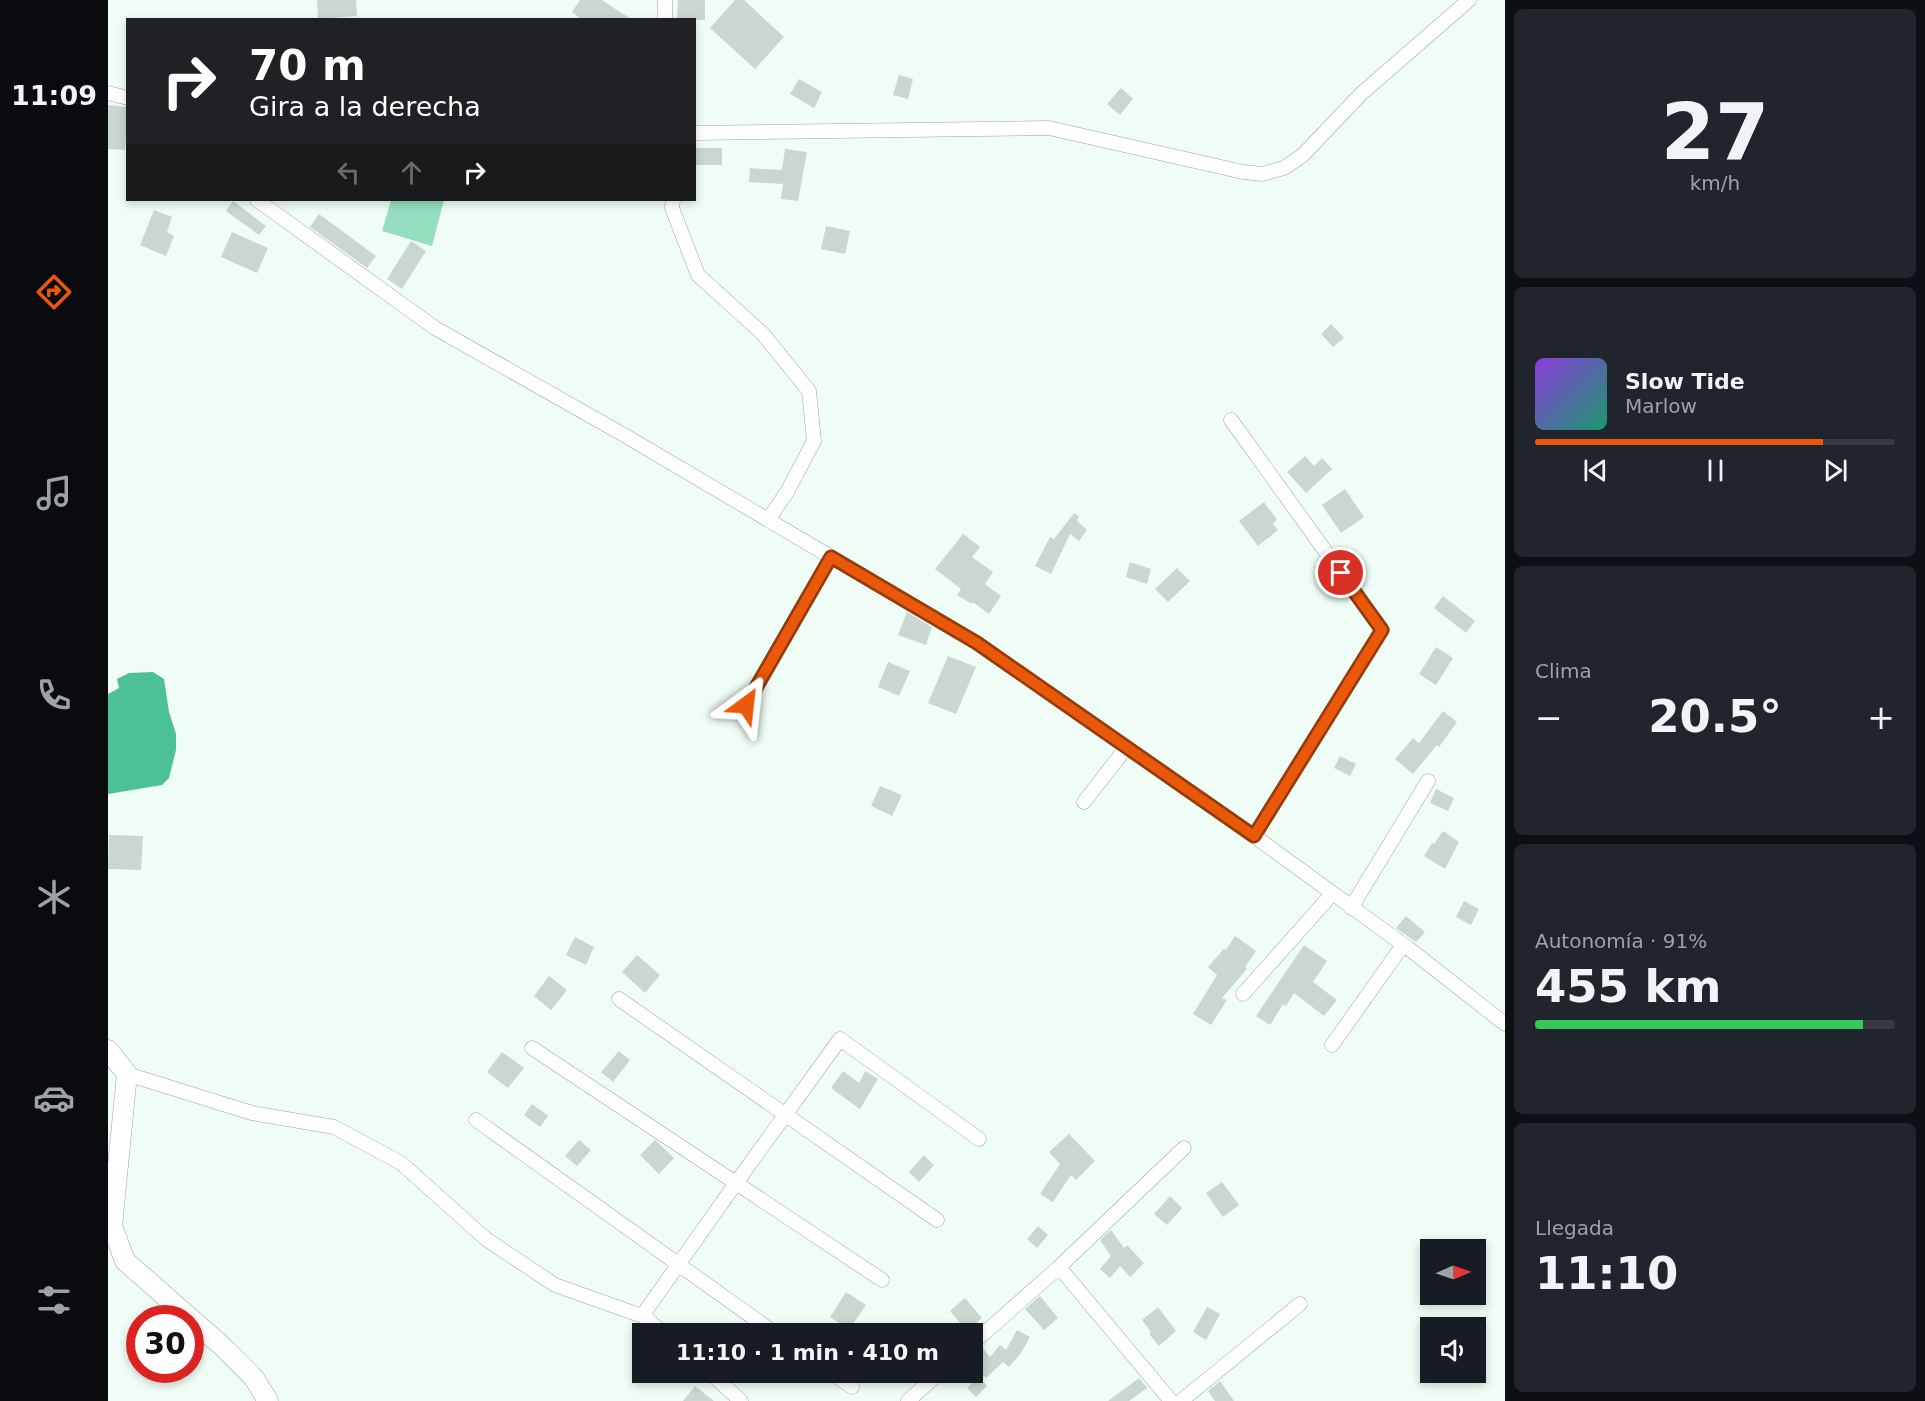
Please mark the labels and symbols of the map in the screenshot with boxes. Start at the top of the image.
pin [1315,547,1366,598]
position arrow [714,673,778,737]
north arrow [1420,1239,1486,1305]
speed limit sign: 30 [126,1305,204,1383]

